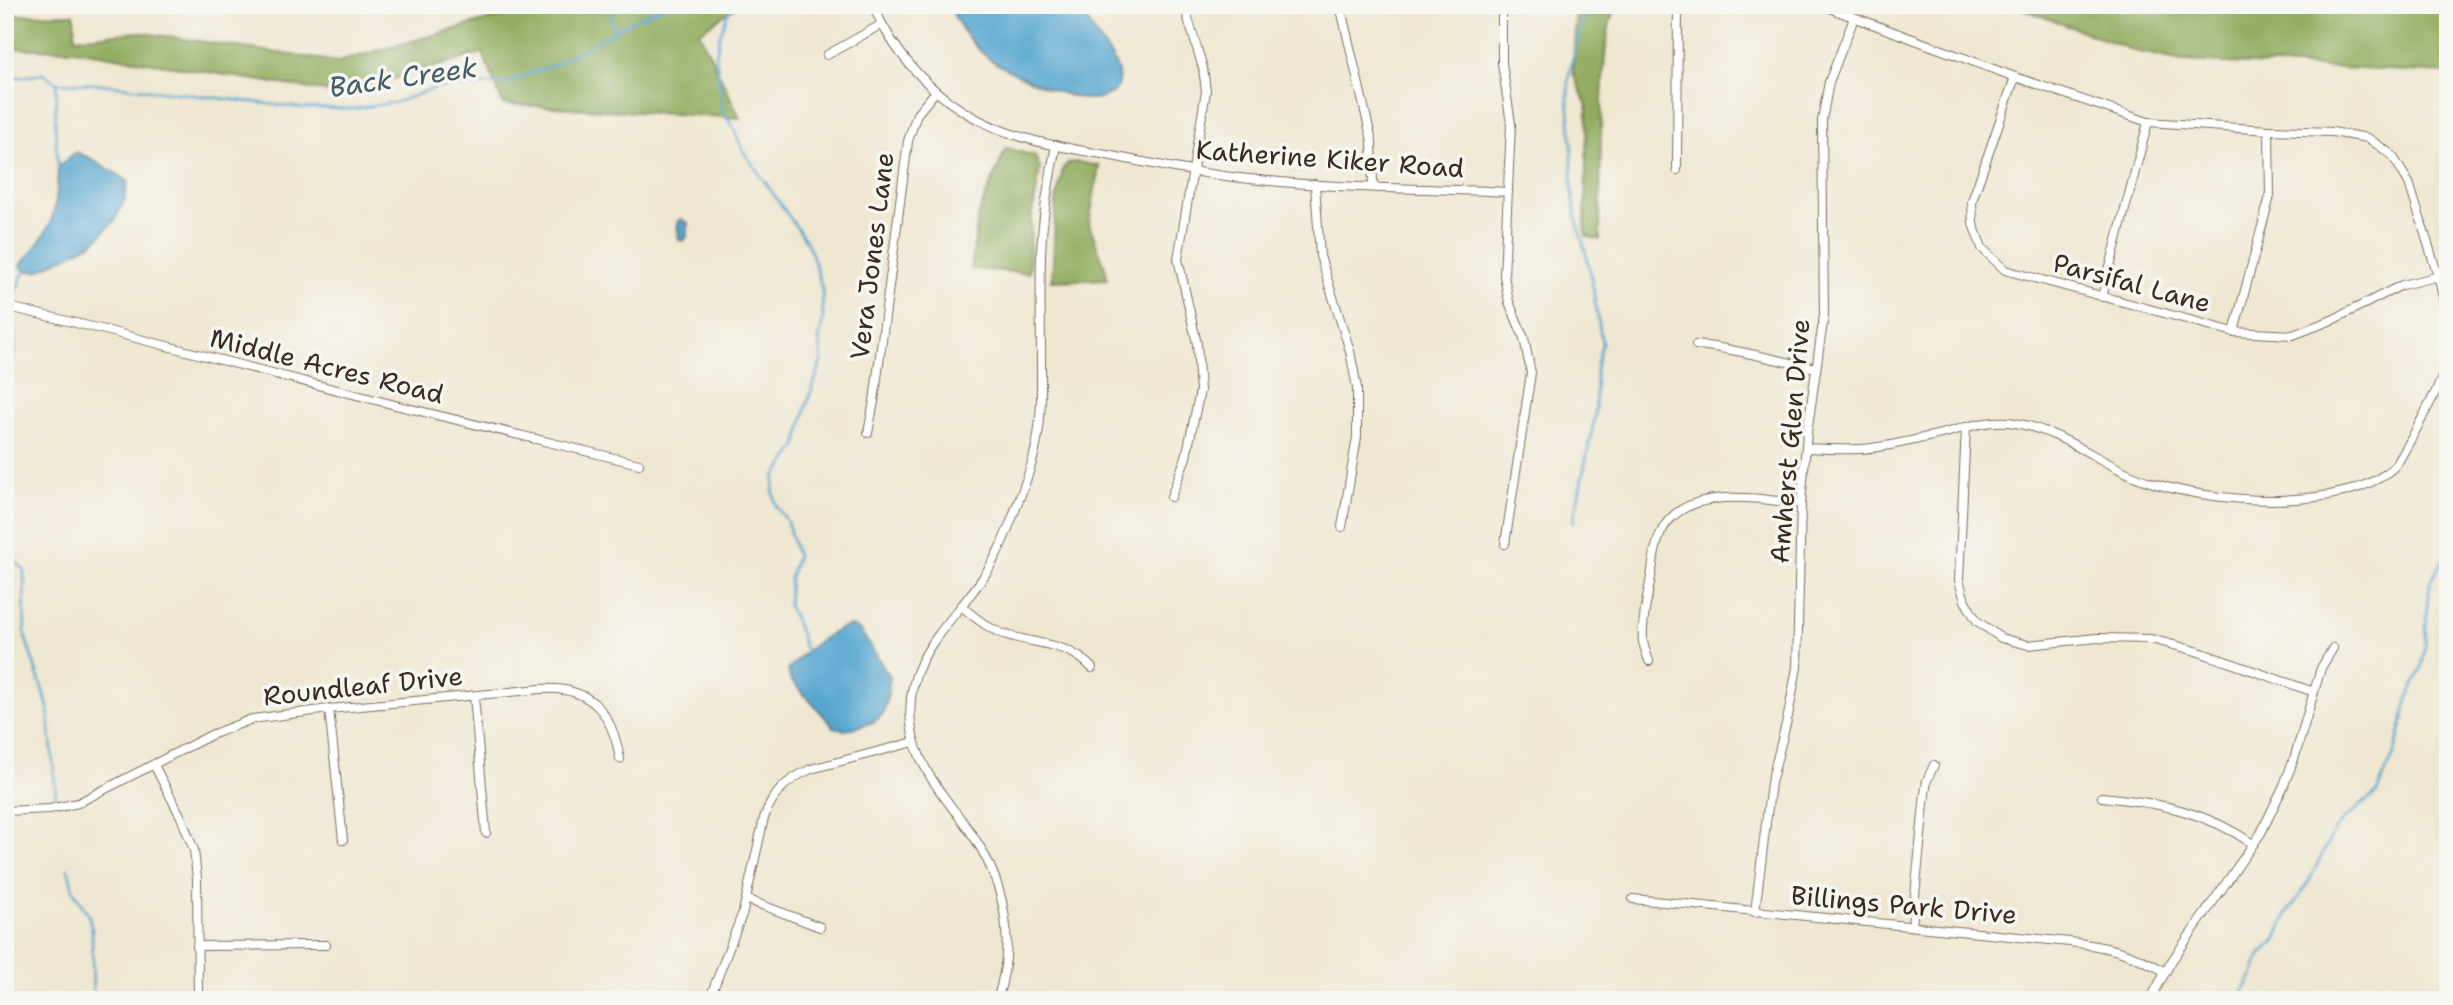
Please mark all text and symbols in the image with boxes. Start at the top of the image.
water label: Back Creek [326,48,480,106]
street label: Katherine Kiker Road [1195,132,1465,185]
street label: Vera Jones Lane [841,150,902,362]
street label: Parsifal Lane [2050,245,2215,320]
street label: Amherst Glen Drive [1761,317,1818,565]
street label: Middle Acres Road [207,320,448,411]
street label: Roundleaf Drive [262,658,464,713]
street label: Billings Park Drive [1790,877,2018,932]

